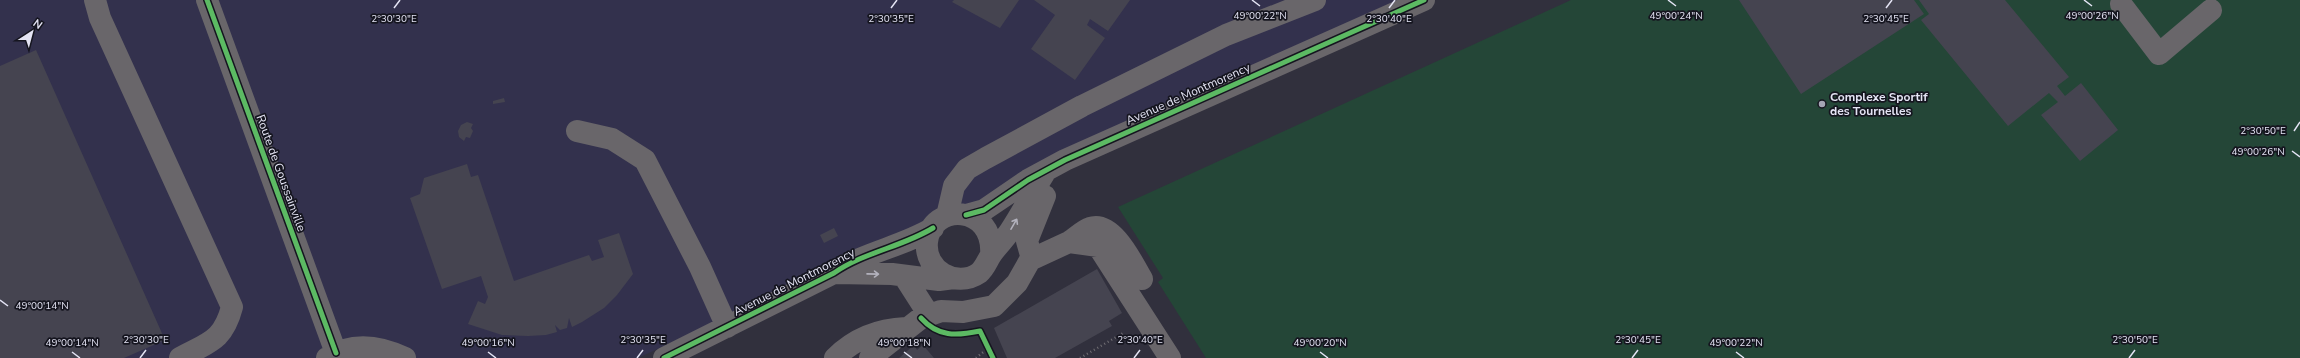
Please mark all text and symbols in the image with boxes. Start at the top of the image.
text: 49°00'22"N [1233,9,1287,23]
text: 49°00'24"N [1649,9,1703,23]
text: 49°00'26"N [2065,9,2119,23]
north arrow [12,12,52,52]
text: 2°30'30"E [371,12,417,26]
text: 2°30'35"E [868,12,914,26]
text: 2°30'40"E [1366,12,1412,26]
text: 2°30'45"E [1863,12,1909,26]
text: N [30,16,45,33]
street label: Avenue de Montmorency [1123,59,1253,129]
place label: Complexe Sportif des Tournelles [1830,89,1928,119]
marker: Complexe Sportif des Tournelles [1817,99,1827,109]
street label: Route de Goussainville [252,112,310,234]
text: 2°30'50"E [2240,124,2286,138]
text: 49°00'26"N [2231,145,2285,159]
one-way arrow [1011,218,1019,230]
street label: Avenue de Montmorency [730,244,858,320]
one-way arrow [866,270,879,277]
text: 49°00'14"N [15,299,69,313]
text: 2°30'30"E [123,333,169,347]
text: 2°30'35"E [620,333,666,347]
text: 2°30'40"E [1117,333,1163,347]
text: 2°30'45"E [1615,333,1661,347]
text: 2°30'50"E [2112,333,2158,347]
text: 49°00'14"N [45,336,99,350]
text: 49°00'16"N [461,336,515,350]
text: 49°00'18"N [877,336,931,350]
text: 49°00'20"N [1293,336,1347,350]
text: 49°00'22"N [1709,336,1763,350]

